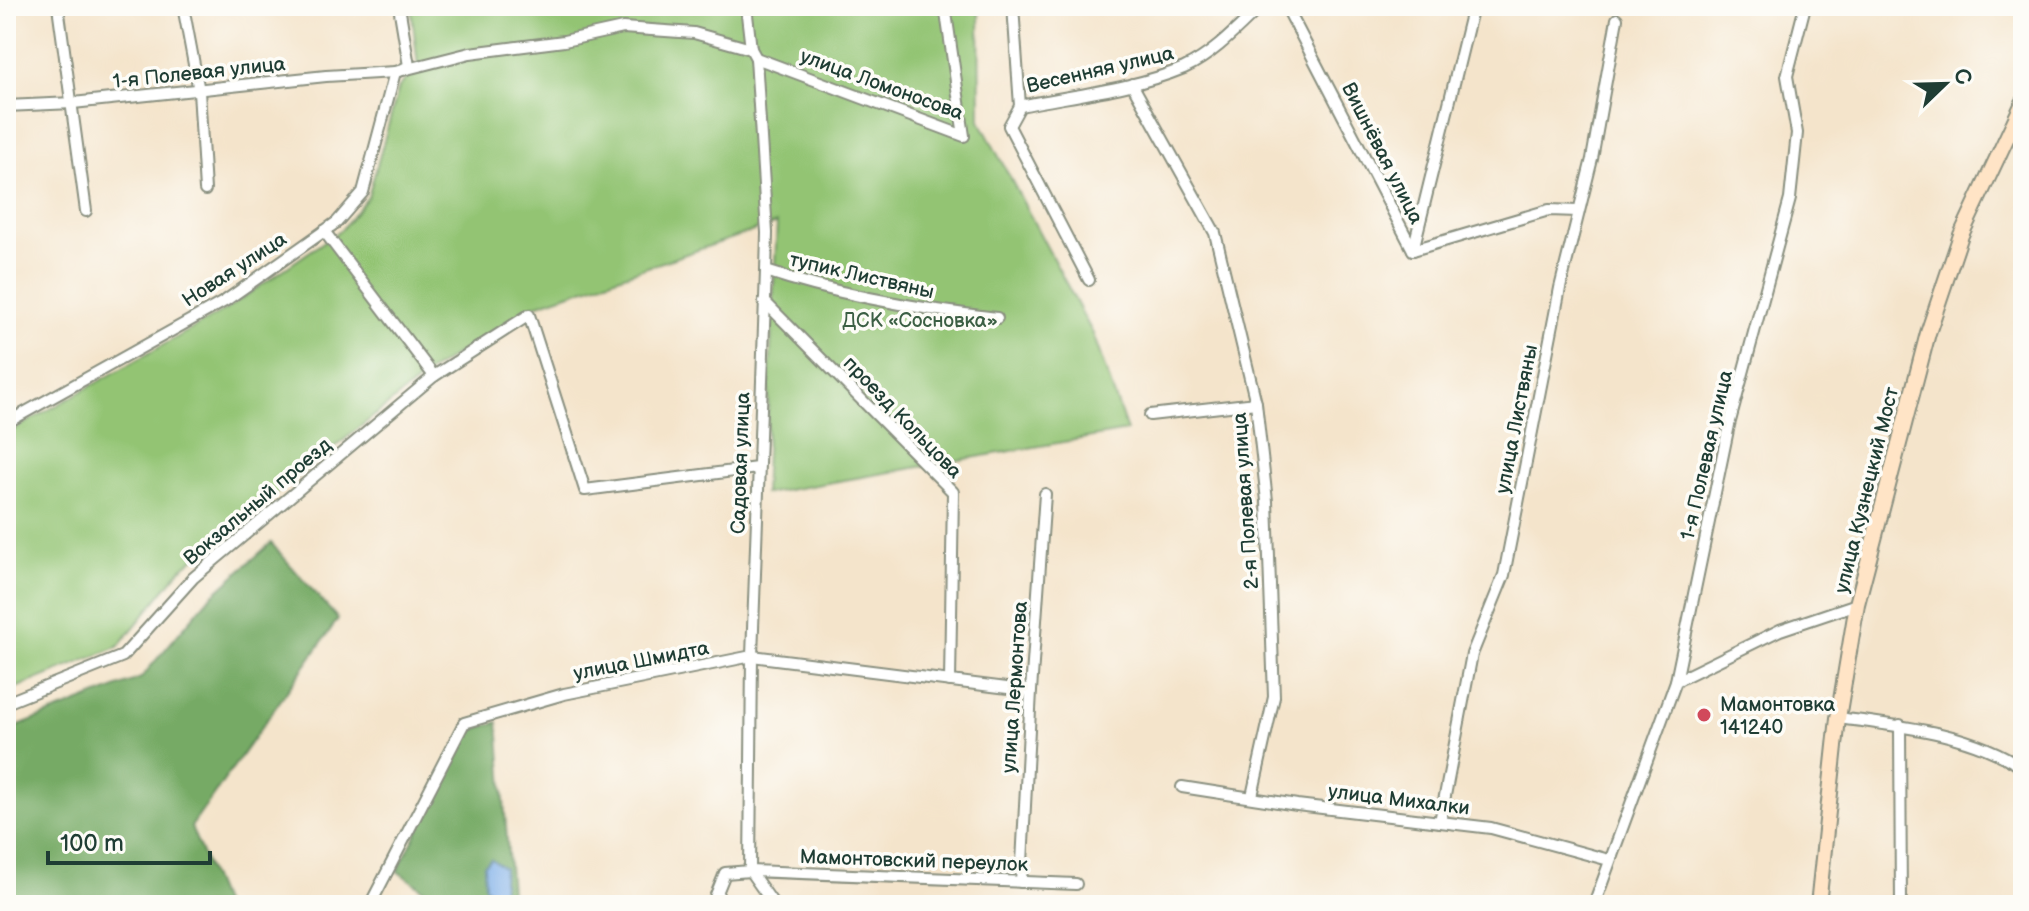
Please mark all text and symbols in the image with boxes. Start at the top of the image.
street label: Весенняя улица [1024,41,1176,99]
street label: улица Ломоносова [797,44,967,126]
north arrow [1905,44,1985,124]
street label: 1-я Полевая улица [112,52,287,94]
text: С [1947,64,1977,89]
street label: Вишнёвая улица [1336,79,1428,228]
street label: Новая улица [178,227,291,312]
street label: тупик Листвяны [787,248,936,304]
park label: ДСК «Сосновка» [842,309,998,333]
street label: улица Листвяны [1491,343,1543,496]
street label: проезд Кольцова [838,352,967,484]
street label: 1-я Полевая улица [1676,368,1738,542]
street label: улица Кузнецкий Мост [1830,384,1904,596]
street label: Садовая улица [727,391,755,534]
street label: 2-я Полевая улица [1228,411,1264,590]
street label: Вокзальный проезд [179,433,336,570]
street label: улица Лермонтова [997,600,1033,774]
street label: улица Шмидта [571,636,711,686]
place label: Мамонтовка 141240 [1720,693,1836,740]
marker: Мамонтовка 141240 [1695,706,1713,724]
street label: улица Михалки [1327,779,1471,821]
scale bar [48,815,210,865]
text: 100 m [60,829,124,858]
street label: Мамонтовский переулок [799,845,1029,877]

